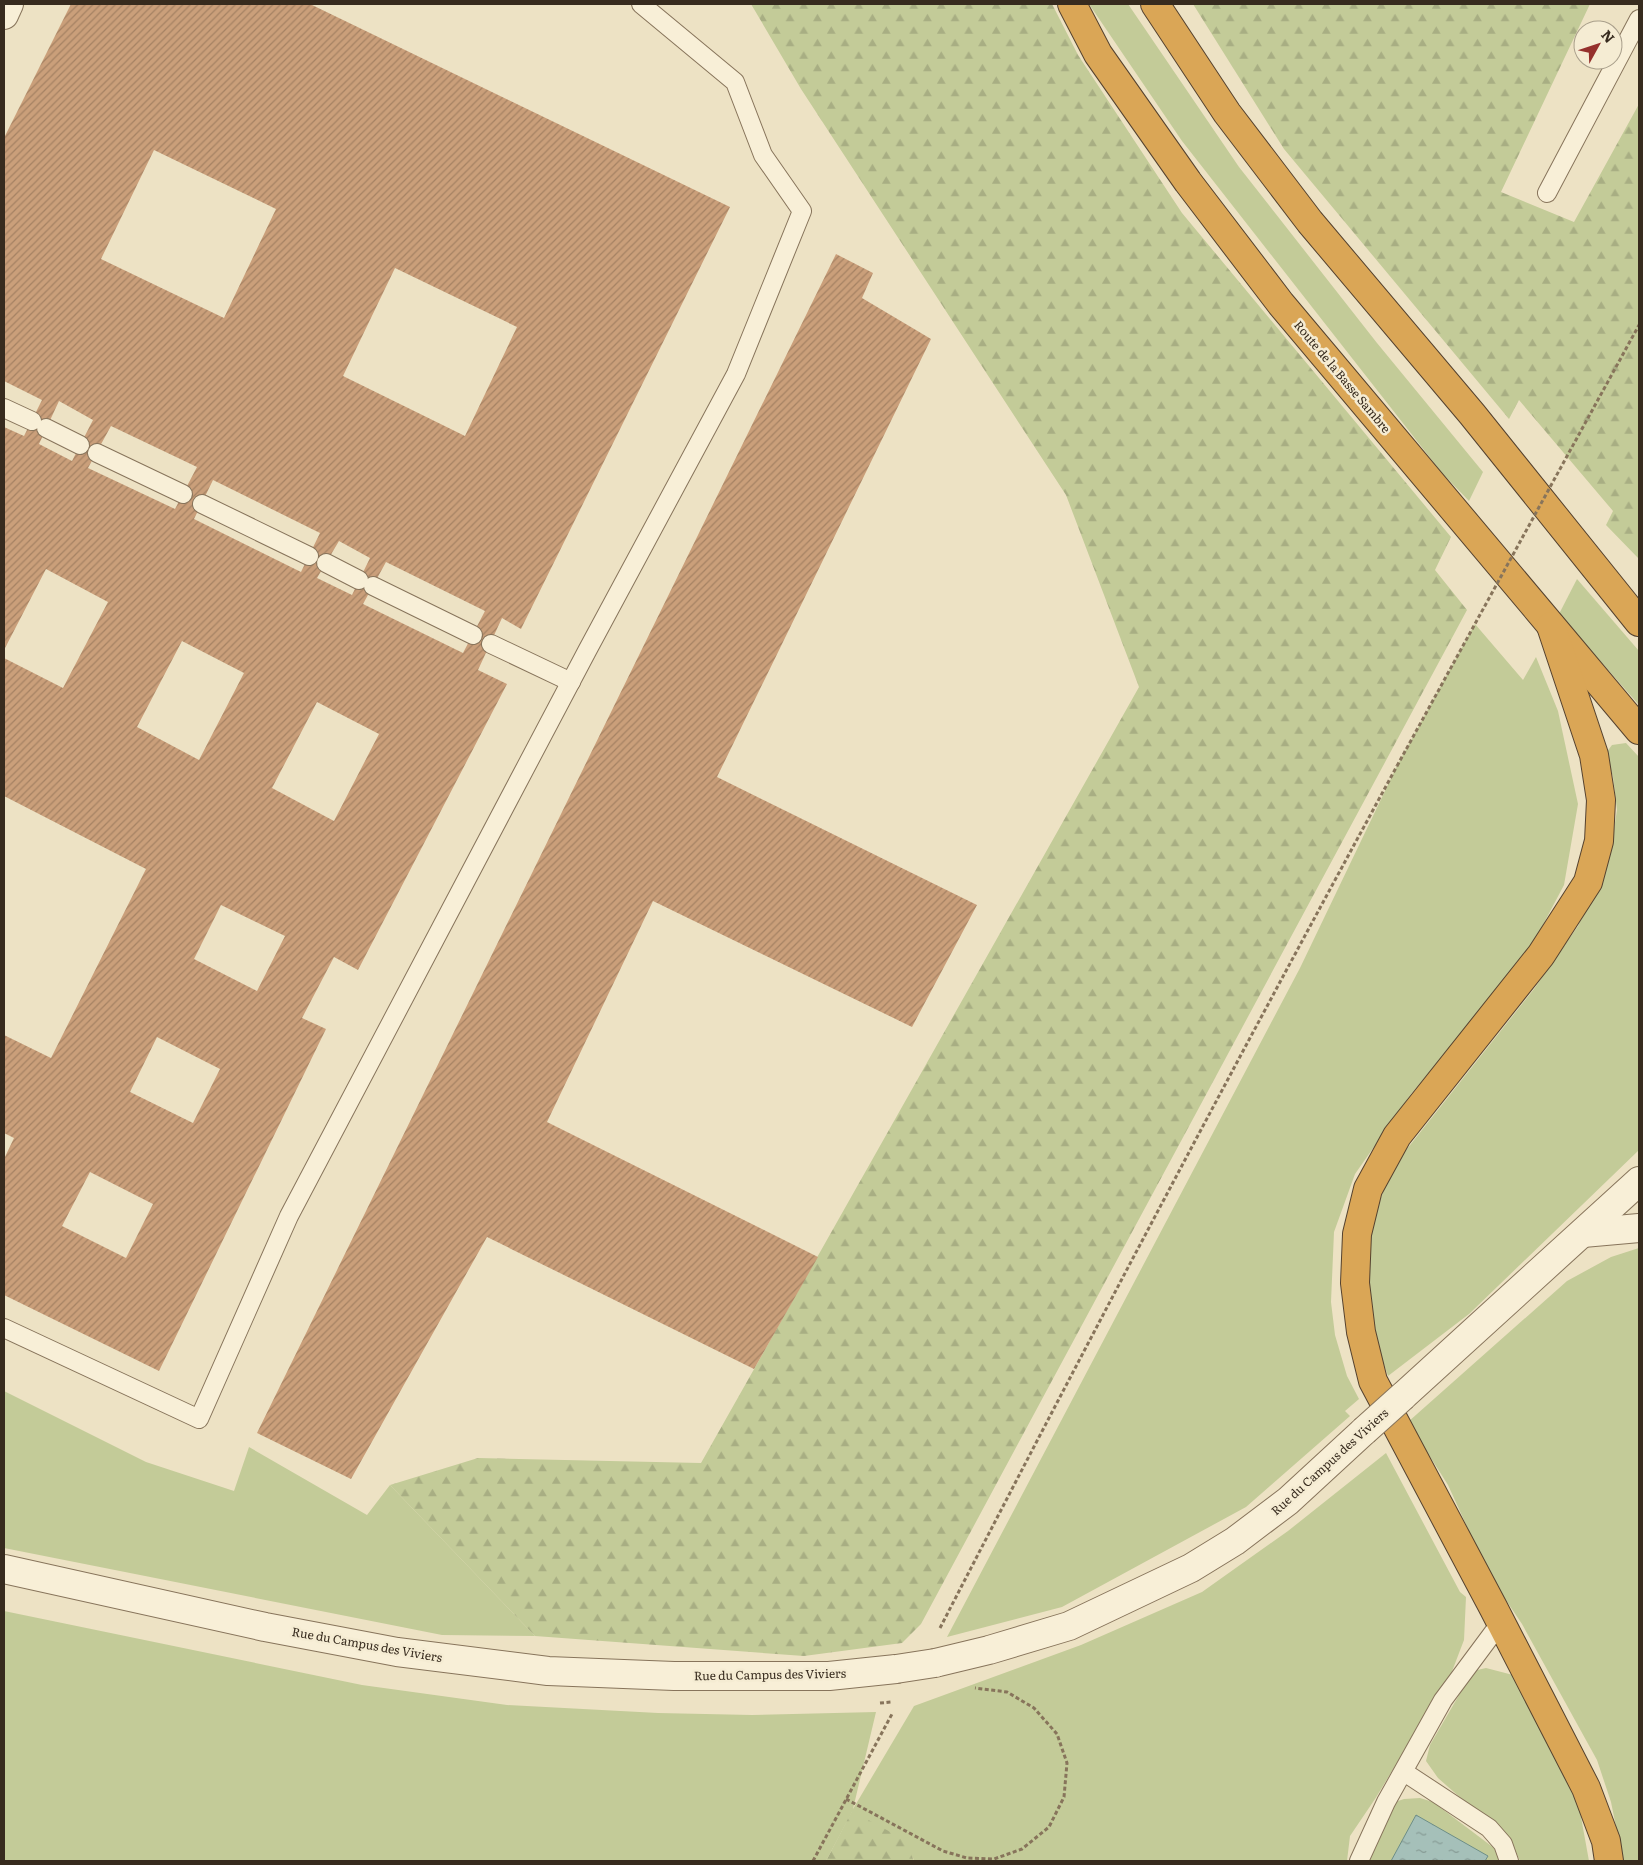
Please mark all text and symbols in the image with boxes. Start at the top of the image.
north arrow [1573,20,1623,70]
text: N [1597,25,1620,47]
street label: Route de la Basse Sambre [1290,316,1395,437]
street label: Rue du Campus des Viviers [1267,1403,1392,1519]
street label: Rue du Campus des Viviers [291,1622,444,1666]
street label: Rue du Campus des Viviers [694,1664,847,1684]

